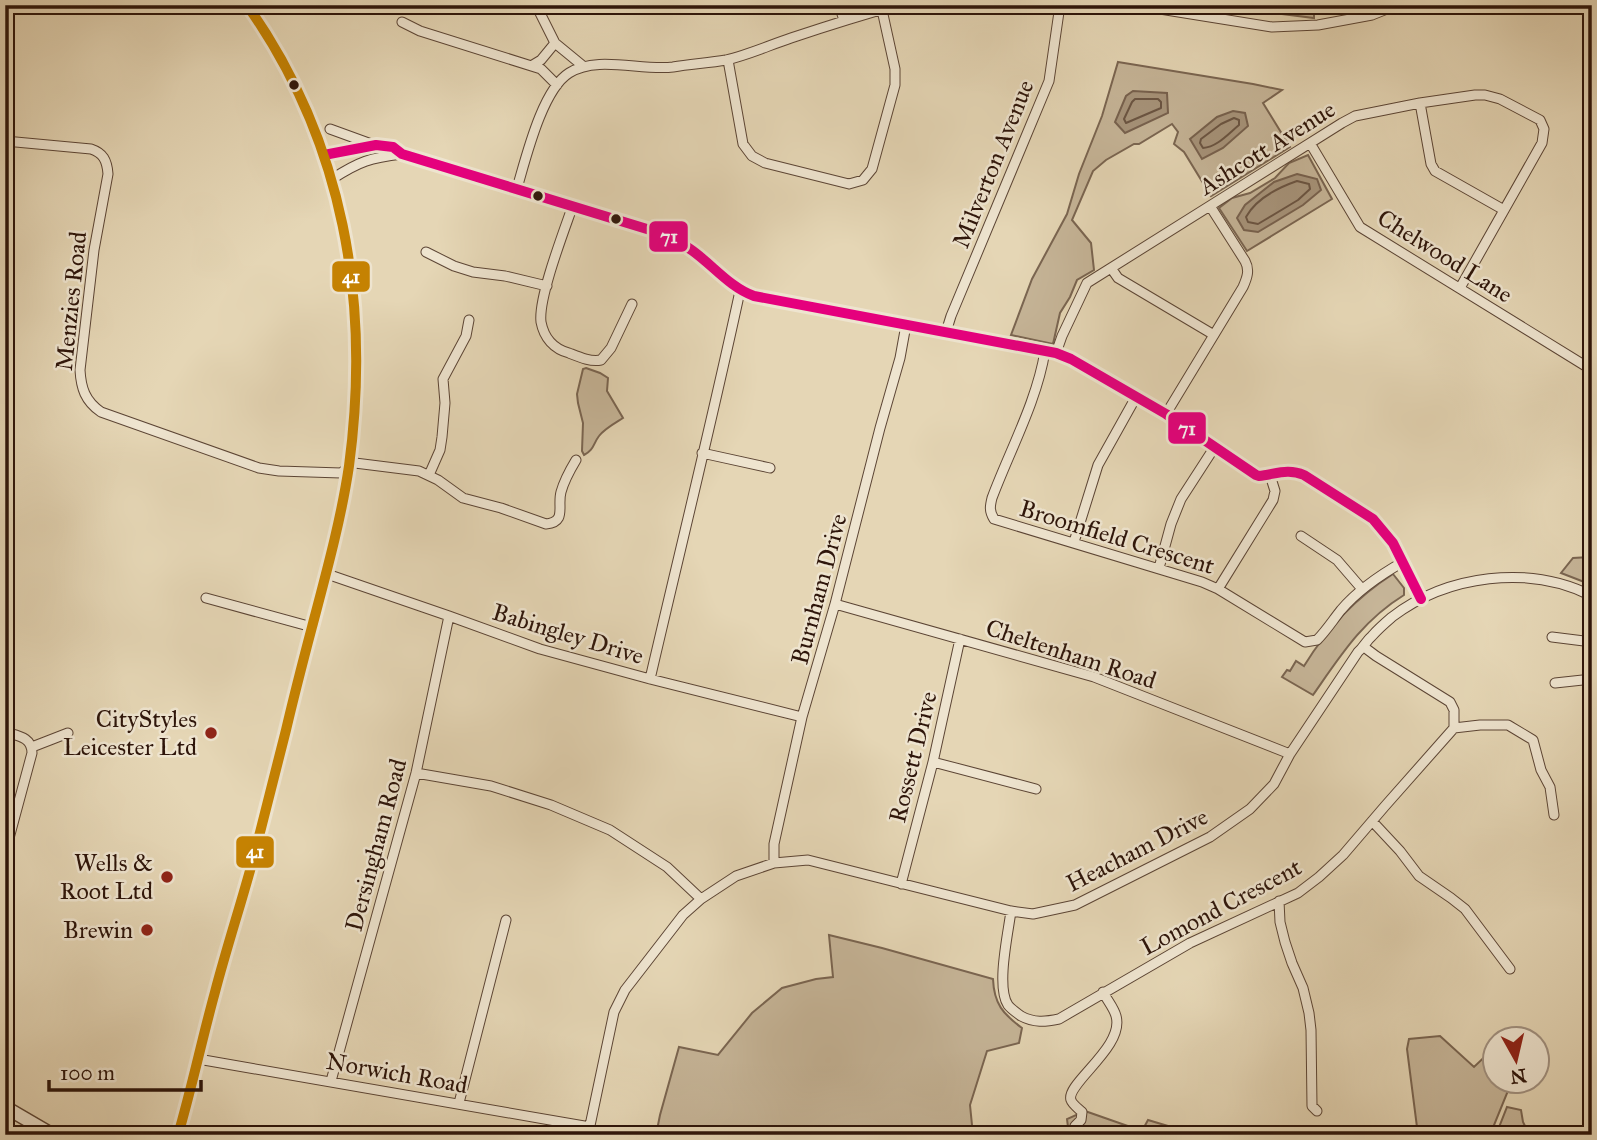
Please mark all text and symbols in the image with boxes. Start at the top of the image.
street label: Milverton Avenue [946,76,1040,252]
unlabelled marker [287,78,301,92]
street label: Ashcott Avenue [1193,94,1341,202]
unlabelled marker [531,189,545,203]
street label: Chelwood Lane [1372,202,1518,310]
unlabelled marker [609,212,623,226]
line badge: 71 [648,220,689,253]
text: 71 [660,225,678,248]
street label: Menzies Road [49,230,93,372]
line badge: 41 [331,260,371,293]
text: 41 [342,265,361,289]
line badge: 71 [1167,411,1207,445]
text: 71 [1178,417,1196,440]
street label: Broomfield Crescent [1016,493,1219,581]
street label: Burnham Drive [784,510,854,668]
street label: Babingley Drive [489,597,647,671]
street label: Cheltenham Road [982,612,1160,696]
street label: Rossett Drive [882,688,944,826]
place label: CityStyles Leicester Ltd [63,704,197,762]
marker: CityStyles Leicester Ltd [203,725,219,741]
street label: Dersingham Road [339,755,413,935]
street label: Heacham Drive [1061,801,1213,899]
line badge: 41 [235,835,275,869]
text: 41 [246,840,265,864]
place label: Wells & Root Ltd [60,848,153,906]
street label: Lomond Crescent [1135,852,1307,962]
marker: Wells & Root Ltd [159,869,175,885]
place label: Brewin [63,915,133,945]
marker: Brewin [139,922,155,938]
north arrow [1482,1024,1552,1094]
street label: Norwich Road [324,1046,470,1100]
scale bar [49,1049,201,1093]
text: 100 m [60,1060,115,1086]
text: N [1509,1064,1528,1089]

